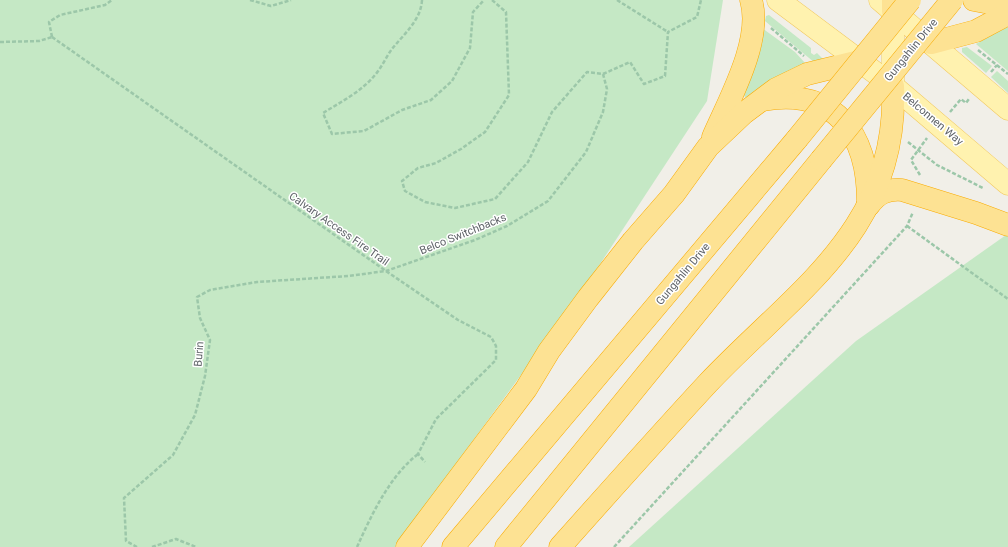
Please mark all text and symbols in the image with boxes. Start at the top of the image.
street label: Gungahlin Drive [882,16,940,84]
street label: Belconnen Way [900,90,966,149]
street label: Calvary Access Fire Trail [286,190,392,268]
street label: Belco Switchbacks [418,211,508,257]
street label: Gungahlin Drive [653,240,713,308]
street label: Burin [192,341,206,367]

